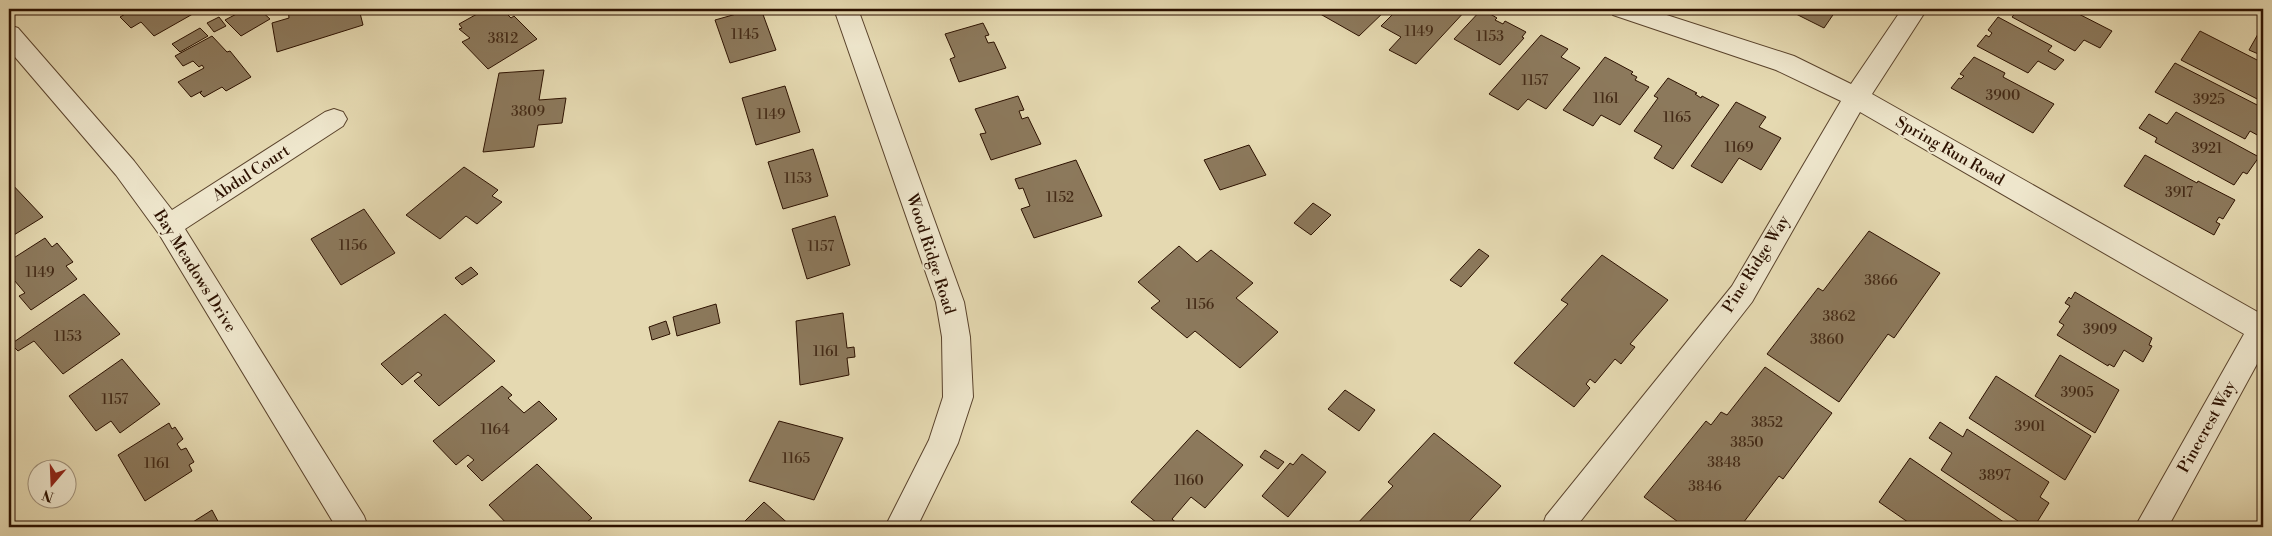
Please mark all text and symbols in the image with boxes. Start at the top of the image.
house number: 1149 [1405,23,1433,41]
house number: 1145 [731,26,759,44]
house number: 1153 [1476,28,1504,46]
house number: 3812 [488,30,518,48]
house number: 1157 [1522,72,1548,90]
house number: 3900 [1986,87,2020,105]
house number: 1161 [1593,90,1619,108]
house number: 3925 [2193,91,2225,109]
house number: 3809 [511,103,545,121]
house number: 1149 [757,106,785,124]
house number: 1165 [1663,109,1691,127]
street label: Spring Run Road [1892,112,2008,190]
house number: 1169 [1725,139,1753,157]
street label: Abdul Court [208,140,294,206]
house number: 3921 [2192,140,2222,158]
house number: 1153 [784,170,812,188]
house number: 3917 [2165,184,2193,202]
house number: 1152 [1046,189,1074,207]
street label: Wood Ridge Road [902,190,960,317]
street label: Bay Meadows Drive [149,205,241,336]
street label: Pine Ridge Way [1718,211,1794,316]
house number: 1156 [339,237,368,255]
house number: 1157 [808,238,834,256]
house number: 1149 [26,264,54,282]
house number: 3866 [1864,272,1898,290]
house number: 1156 [1186,296,1215,314]
house number: 3862 [1823,308,1855,326]
house number: 3909 [2083,321,2117,339]
house number: 1153 [54,328,82,346]
house number: 3860 [1810,331,1844,349]
house number: 1161 [813,343,839,361]
street label: Pinecrest Way [2173,377,2241,477]
house number: 3905 [2060,384,2094,402]
house number: 1157 [102,391,128,409]
house number: 3852 [1751,414,1783,432]
house number: 3901 [2014,418,2046,436]
house number: 1164 [480,421,510,439]
house number: 3850 [1730,434,1764,452]
house number: 1165 [782,450,810,468]
house number: 3848 [1707,454,1741,472]
house number: 1161 [144,455,170,473]
north arrow [28,458,78,508]
house number: 3897 [1979,467,2011,485]
house number: 1160 [1174,472,1204,490]
house number: 3846 [1688,478,1722,496]
text: N [40,485,56,506]

